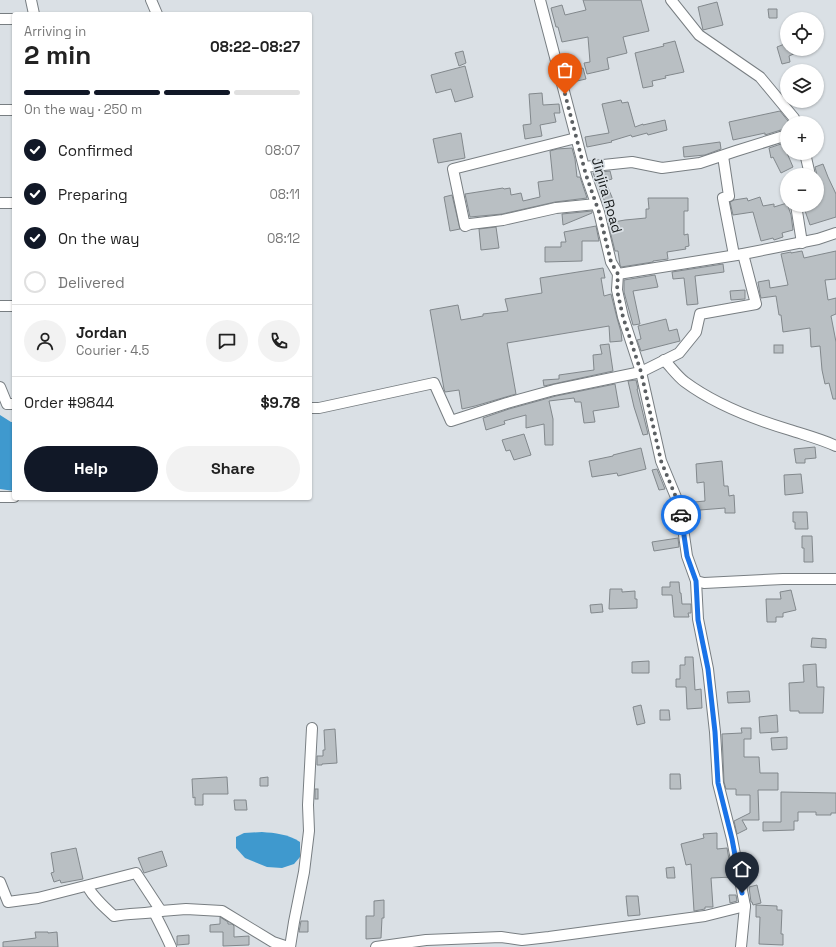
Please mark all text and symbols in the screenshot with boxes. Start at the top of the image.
map controls [780,12,824,212]
button: locate [780,12,824,56]
text: Arriving in [24,23,86,40]
text: 08:22–08:27 [210,37,300,56]
text: 2 min [24,38,91,72]
pin [548,53,582,94]
icon: bag [554,59,576,81]
button: layers [780,64,824,108]
text: On the way · 250 m [24,101,142,118]
button: + [780,116,824,160]
icon: check [24,139,46,161]
text: Confirmed [58,141,133,160]
text: 08:07 [265,142,300,159]
street label: Jinjira Road [588,155,626,235]
button: − [780,168,824,212]
icon: check [24,183,46,205]
text: Preparing [58,185,128,204]
text: 08:11 [269,186,300,203]
icon: check [24,227,46,249]
text: On the way [58,229,139,248]
text: 08:12 [267,230,300,247]
text: Delivered [58,273,125,292]
button: person [24,320,66,362]
button: chat [206,320,248,362]
button: phone [258,320,300,362]
text: Jordan [76,323,127,342]
text: Courier · 4.5 [76,342,149,359]
text: Order #9844 [24,393,114,412]
text: $9.78 [261,393,300,412]
button: Help [24,446,158,492]
button: Share [166,446,300,492]
courier [661,495,701,535]
icon: car [670,504,692,526]
pin [725,852,759,893]
icon: home [731,858,753,880]

